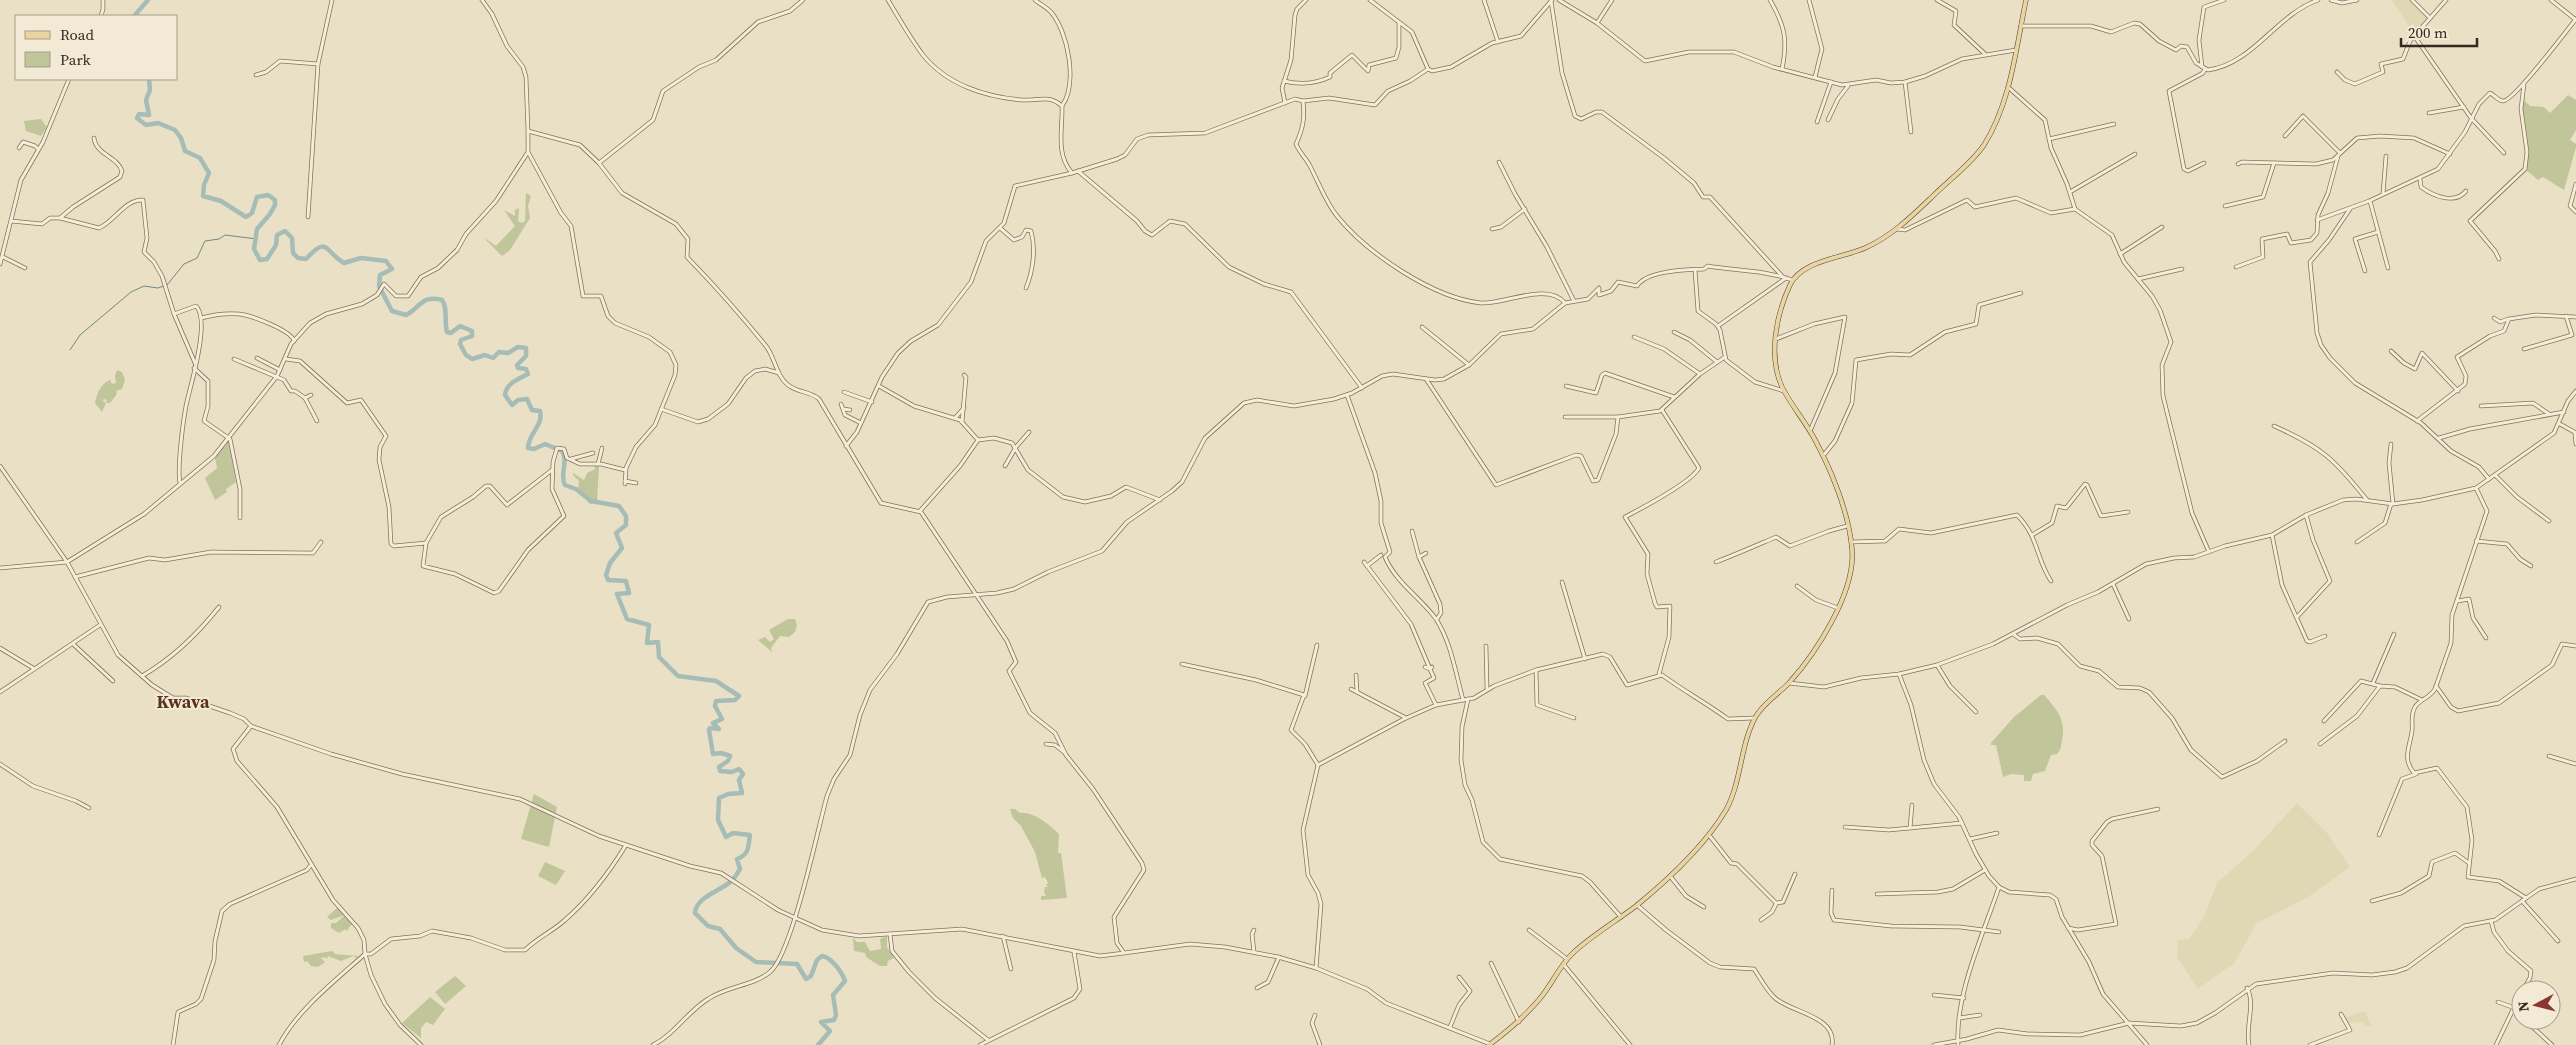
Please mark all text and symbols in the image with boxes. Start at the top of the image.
legend [15,15,178,80]
scale bar [2401,15,2477,47]
text: 200 m [2408,22,2448,43]
text: Road [60,24,94,45]
text: Park [60,49,92,70]
district label: Kwava [156,689,210,714]
north arrow [2511,980,2561,1030]
text: N [2513,1000,2534,1013]

